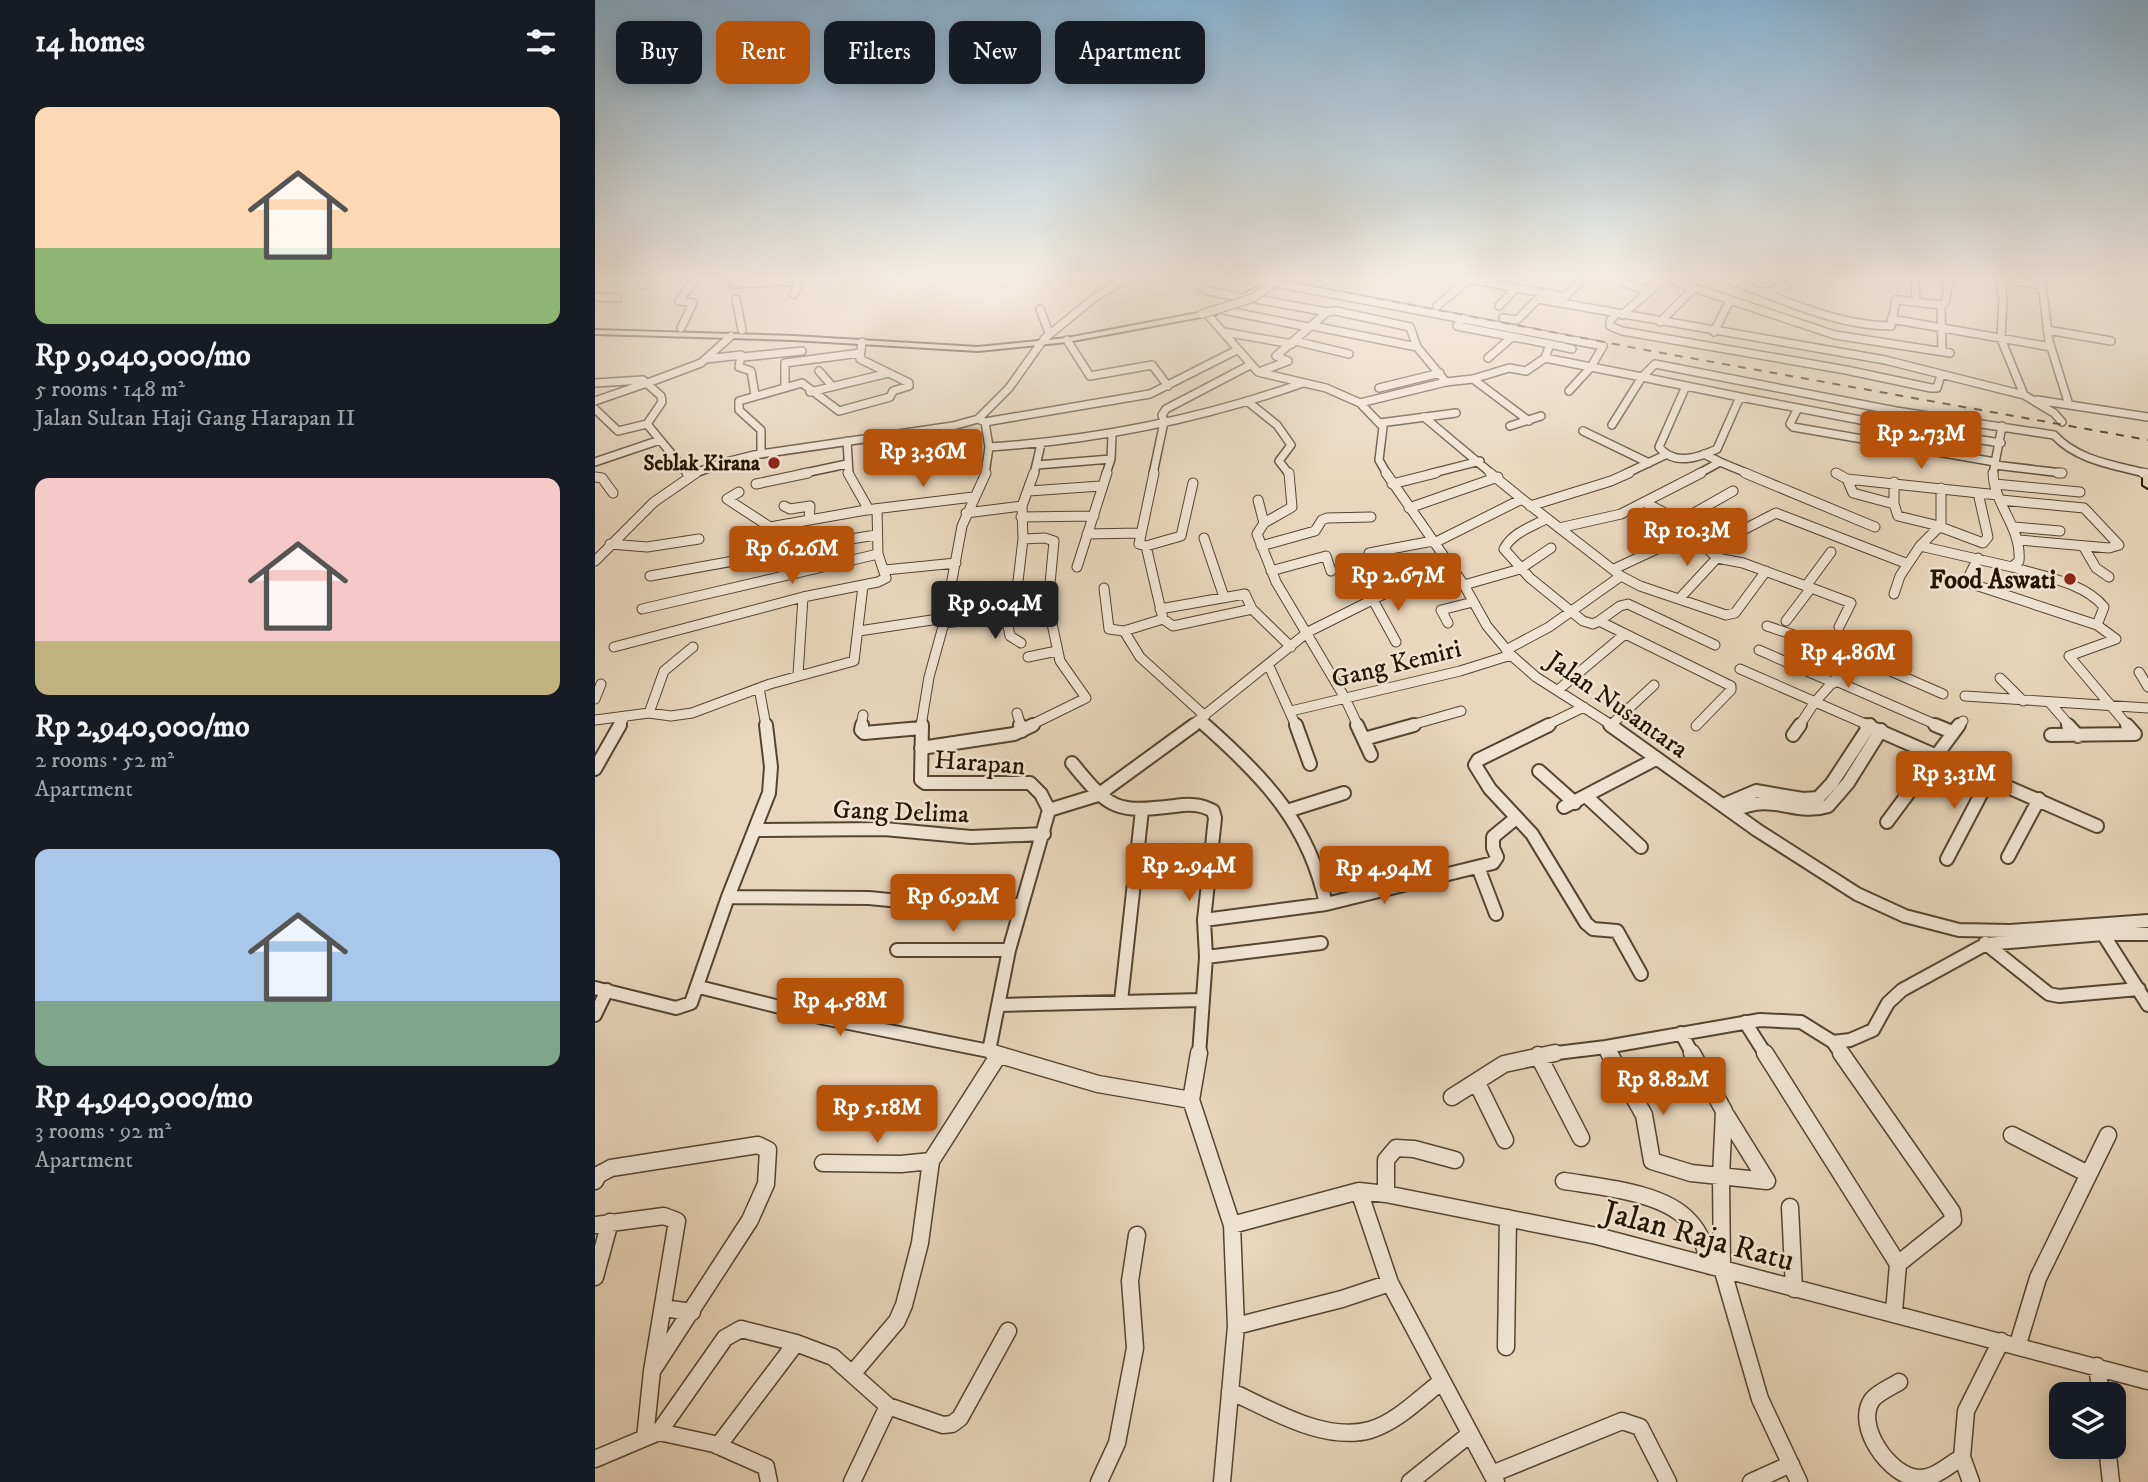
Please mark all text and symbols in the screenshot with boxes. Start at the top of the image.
chip: Buy [616,21,702,84]
chip: Rent [716,21,810,84]
chip: Filters [824,21,935,84]
chip: New [949,21,1041,84]
chip: Apartment [1055,21,1205,84]
icon: filters [522,23,560,61]
text: 14 homes [35,24,145,61]
icon: home [235,152,361,278]
text: Rp 9,040,000/mo [35,338,251,375]
text: 5 rooms · 148 m² [35,375,185,404]
text: Jalan Sultan Haji Gang Harapan II [35,404,355,433]
pin: Rp 2.73M [1849,412,1993,471]
text: Rp 2.73M [1876,419,1966,448]
pin: Rp 3.36M [851,430,995,489]
text: Rp 3.36M [879,437,967,466]
place label: Seblak Kirana [644,451,761,477]
marker: Seblak Kirana [766,455,782,471]
pin: Rp 10.3M [1615,508,1759,568]
text: Rp 10.3M [1643,516,1731,545]
icon: home [235,523,361,649]
pin: Rp 6.26M [720,526,864,586]
text: Rp 6.26M [745,534,839,563]
pin: Rp 2.67M [1326,554,1470,613]
text: Rp 2.67M [1351,561,1445,590]
place label: Food Aswati [1929,564,2056,597]
marker: Food Aswati [2062,571,2078,587]
pin: Rp 9.04M [923,582,1067,641]
text: Rp 9.04M [947,589,1043,618]
pin: Rp 4.86M [1776,630,1920,690]
street label: Gang Kemiri [1328,632,1465,696]
text: Rp 4.86M [1800,638,1896,667]
street label: Jalan Nusantara [1538,643,1694,766]
text: Rp 2,940,000/mo [35,709,250,746]
street label: Harapan [933,744,1027,783]
text: 2 rooms · 52 m² [35,746,174,775]
pin: Rp 3.31M [1882,752,2026,811]
text: Rp 3.31M [1912,759,1996,788]
text: Apartment [35,775,133,804]
street label: Gang Delima [832,794,970,831]
pin: Rp 2.94M [1117,844,1261,903]
pin: Rp 4.94M [1312,846,1456,906]
text: Rp 2.94M [1142,851,1236,880]
text: Rp 4.94M [1336,854,1432,883]
pin: Rp 6.92M [881,874,1025,934]
text: Rp 6.92M [907,882,1000,911]
icon: home [235,894,361,1020]
pin: Rp 4.58M [768,978,912,1038]
text: Rp 4.58M [793,986,887,1015]
pin: Rp 8.82M [1591,1058,1735,1117]
text: Rp 8.82M [1617,1065,1709,1094]
text: Rp 4,940,000/mo [35,1080,253,1117]
pin: Rp 5.18M [805,1086,949,1145]
text: Rp 5.18M [833,1093,921,1122]
text: 3 rooms · 92 m² [35,1117,172,1146]
text: Apartment [35,1146,133,1175]
street label: Jalan Raja Ratu [1596,1191,1798,1282]
map controls [2049,1382,2126,1459]
button: layers [2049,1382,2126,1459]

